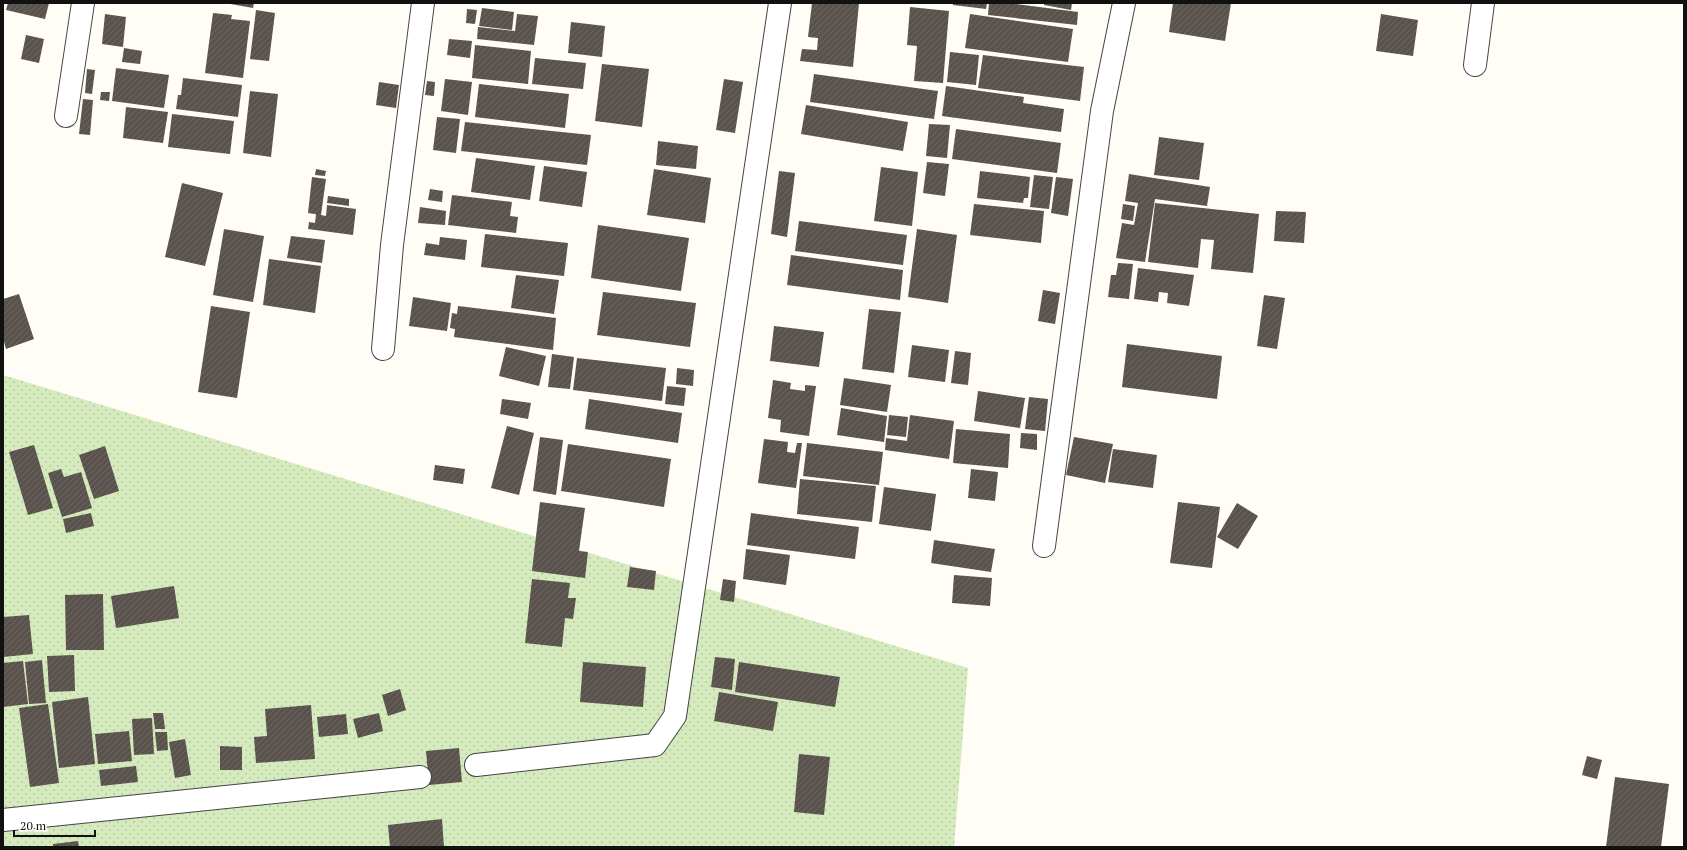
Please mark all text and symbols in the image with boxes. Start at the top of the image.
scale bar [14,812,95,838]
text: 20 m [20,818,47,833]

